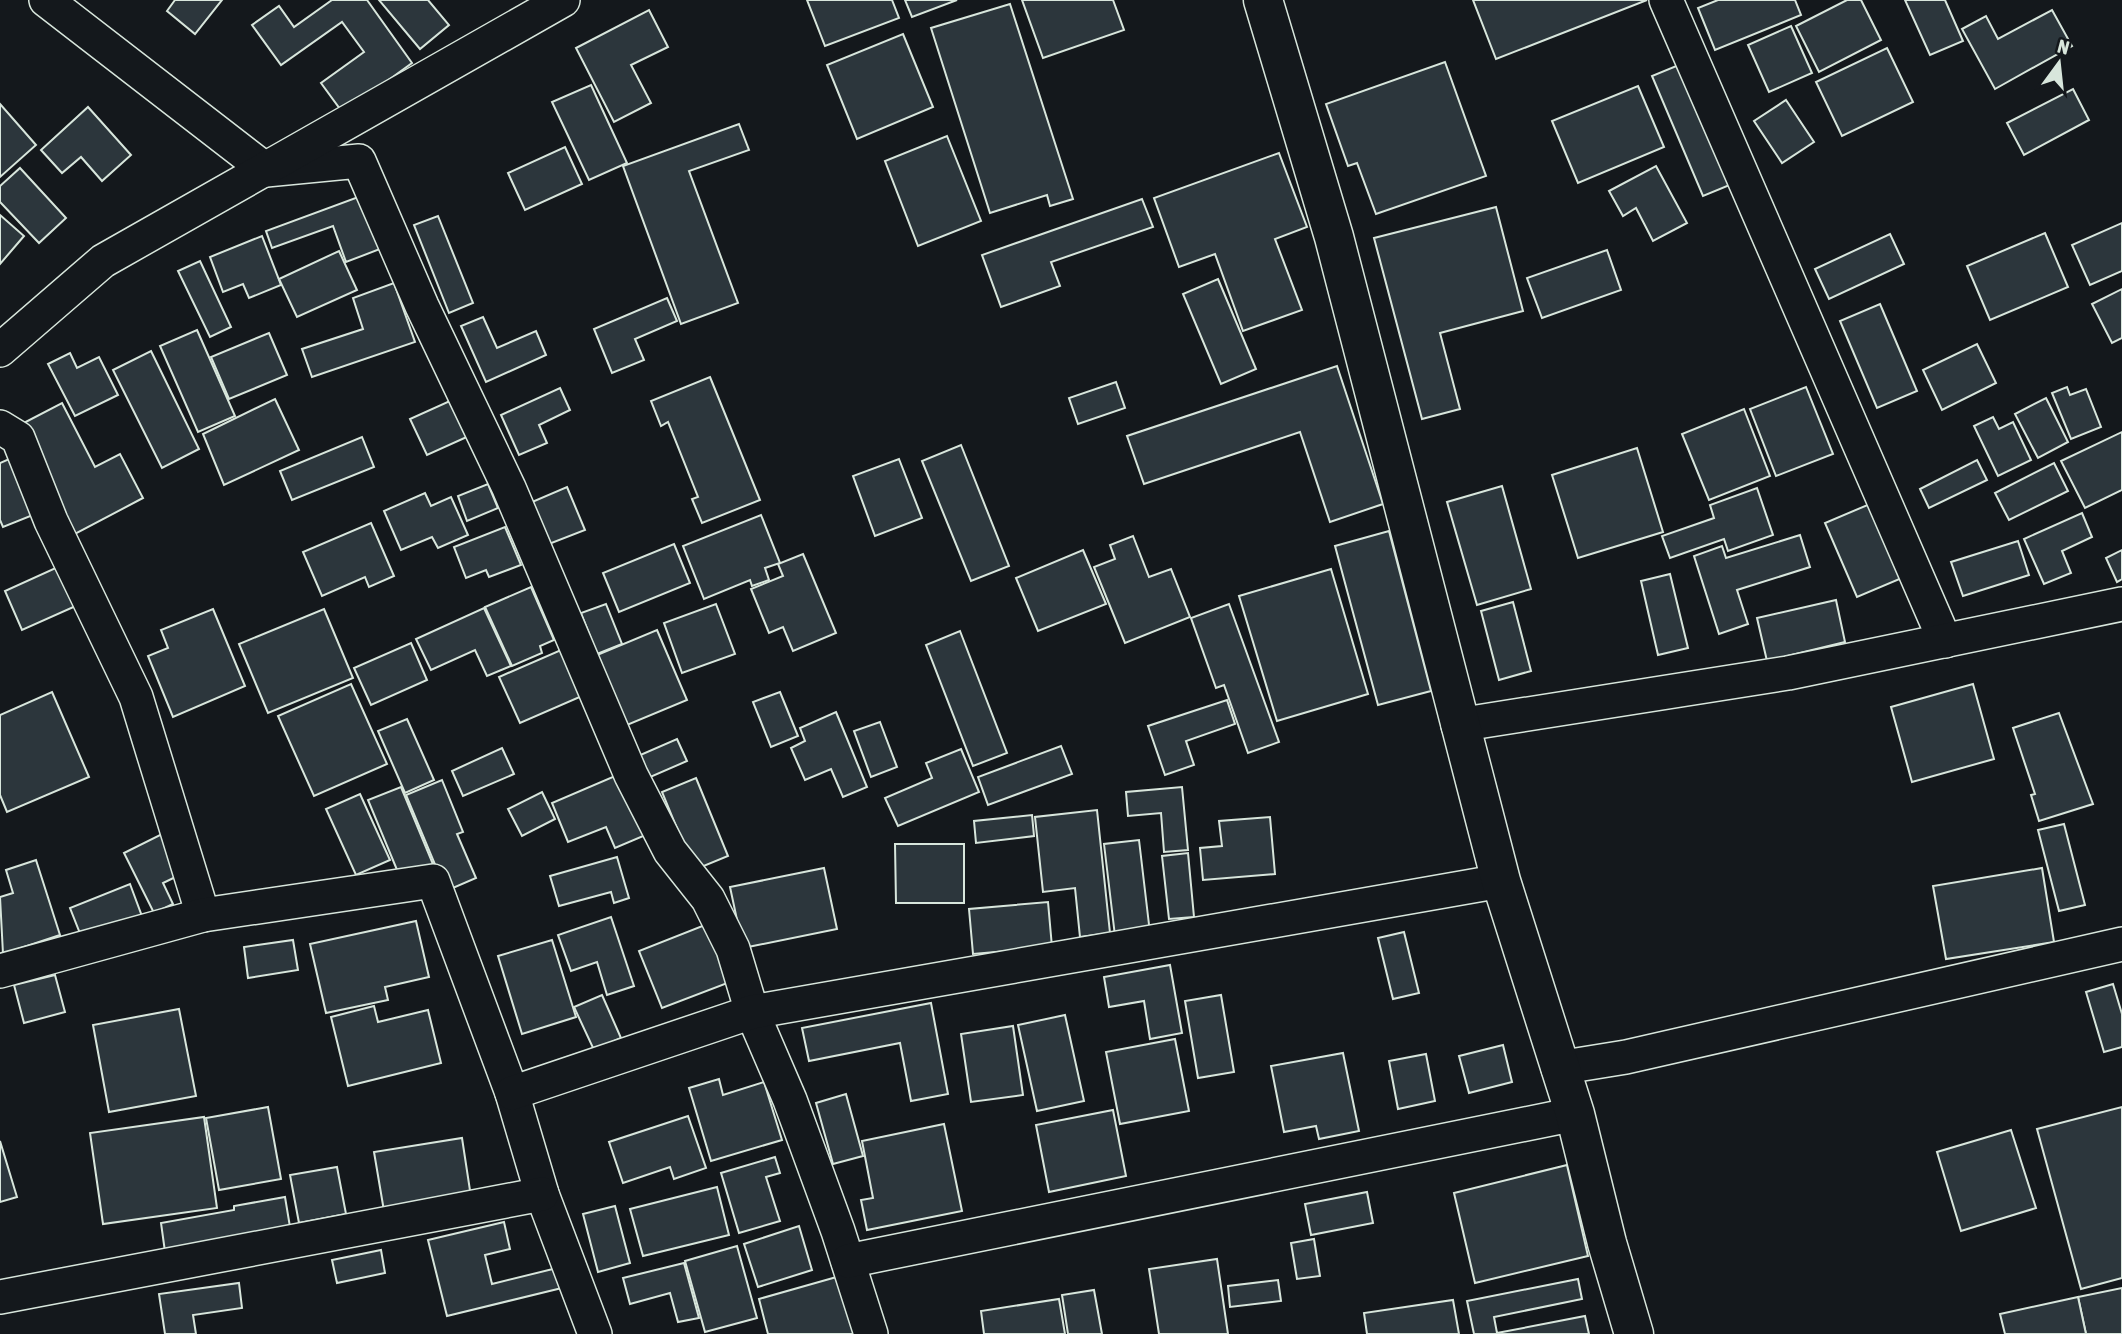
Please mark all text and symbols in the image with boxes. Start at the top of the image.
north arrow [2024,28,2094,98]
text: N [2055,35,2072,59]

